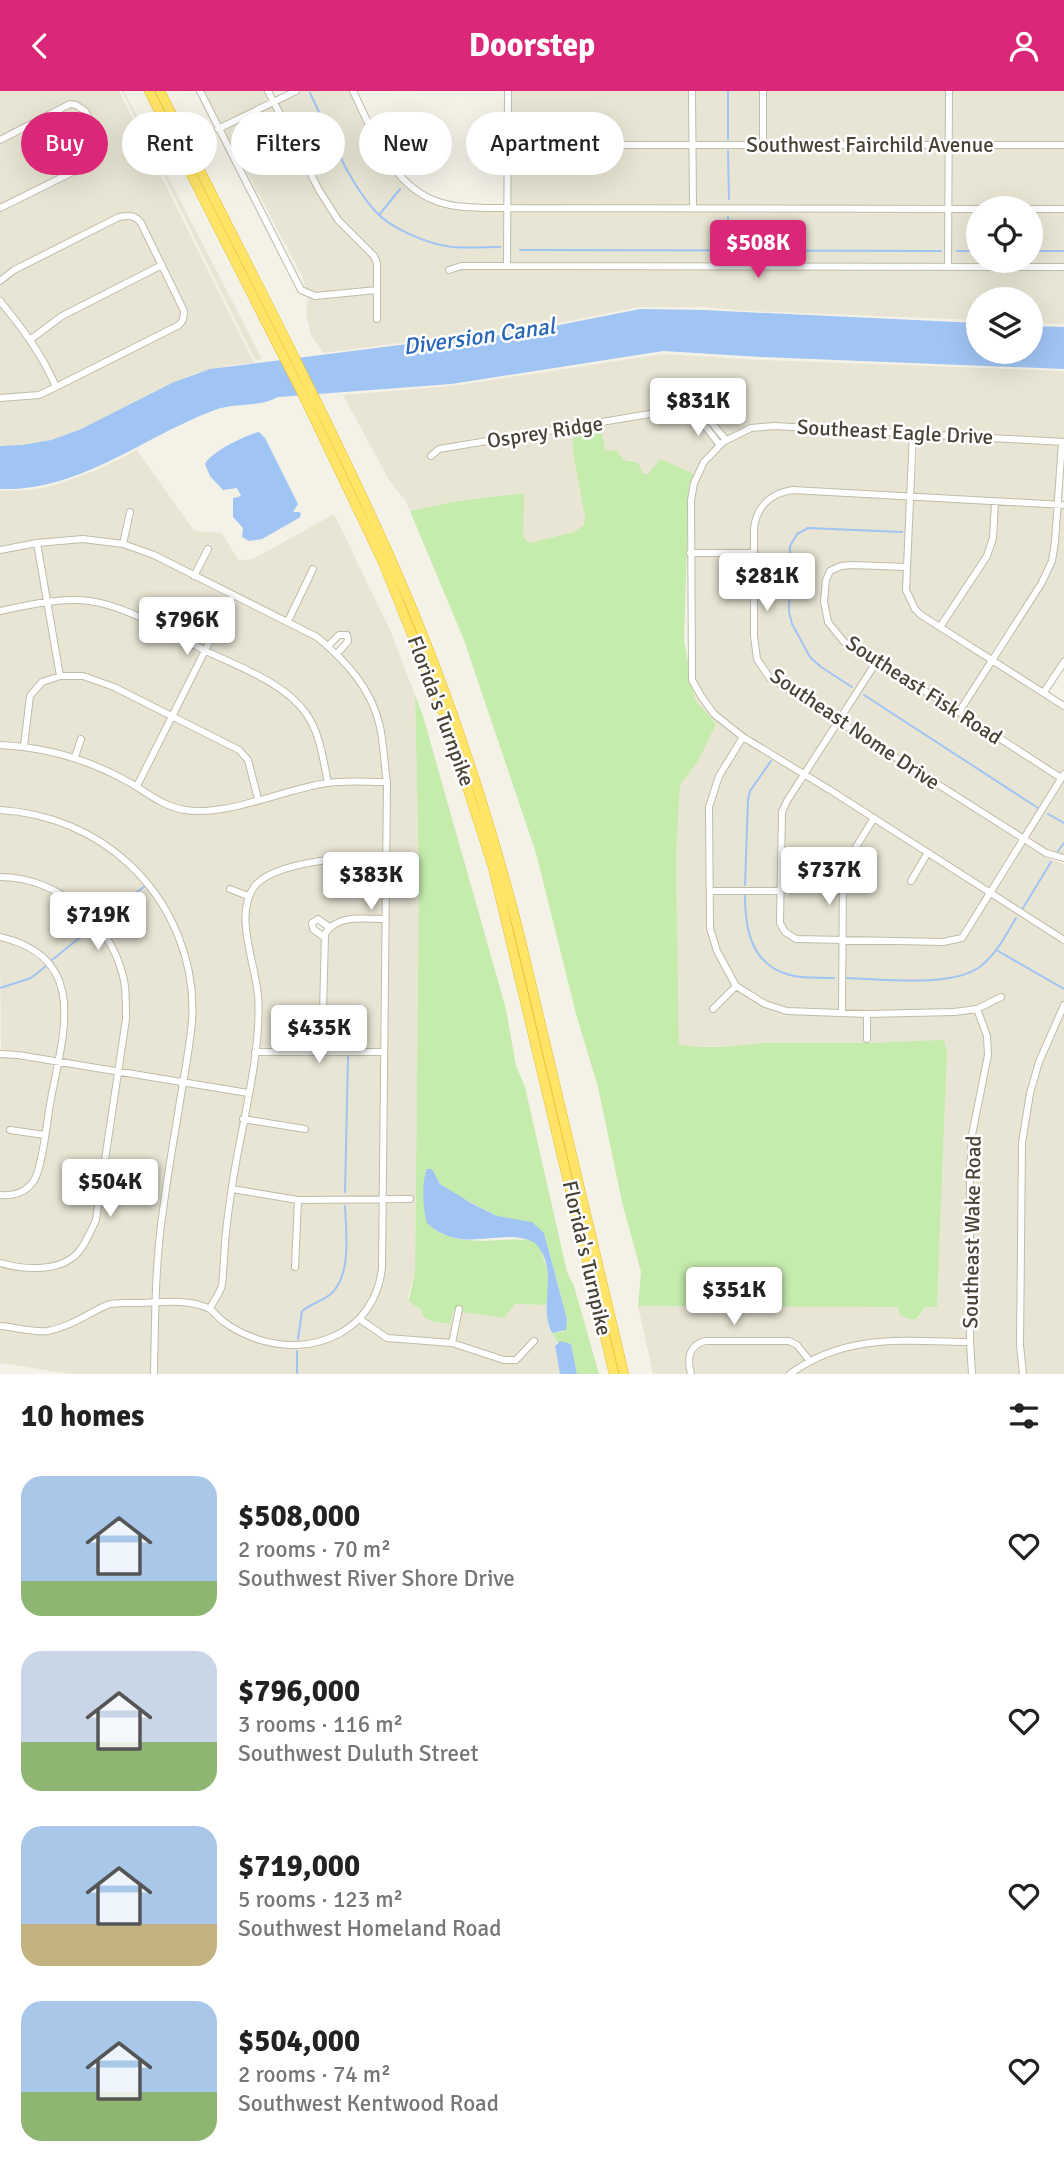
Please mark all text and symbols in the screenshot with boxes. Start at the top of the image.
text: Doorstep [469,26,595,65]
icon: back [21,27,59,65]
icon: person [1005,27,1043,65]
chip: Buy [21,112,108,175]
chip: Rent [122,112,217,175]
chip: Filters [231,112,345,175]
chip: New [359,112,452,175]
chip: Apartment [466,112,624,175]
street label: Southwest Fairchild Avenue [746,132,994,158]
map controls [966,196,1043,364]
button: locate [966,196,1043,273]
pin: $508K [709,221,807,280]
text: $508K [726,228,790,257]
button: layers [966,287,1043,364]
water label: Diversion Canal [401,311,559,362]
pin: $831K [649,379,747,438]
text: $831K [666,386,730,415]
street label: Osprey Ridge [485,410,605,454]
street label: Southeast Eagle Drive [796,414,994,450]
pin: $281K [718,553,816,613]
text: $281K [735,561,799,590]
pin: $796K [138,597,236,657]
text: $796K [155,605,219,634]
street label: Southeast Fisk Road [841,630,1007,750]
street label: Florida's Turnpike [402,632,480,790]
street label: Southeast Nome Drive [765,663,945,795]
pin: $737K [780,847,878,907]
pin: $383K [322,853,420,912]
text: $737K [797,855,861,884]
text: $383K [339,860,403,889]
pin: $719K [49,893,147,952]
text: $719K [66,900,130,929]
pin: $435K [270,1005,368,1065]
text: $435K [287,1013,351,1042]
street label: Southeast Wake Road [957,1135,987,1329]
pin: $504K [61,1159,159,1219]
text: $504K [78,1167,142,1196]
street label: Florida's Turnpike [557,1178,617,1338]
pin: $351K [685,1267,783,1327]
text: $351K [702,1275,766,1304]
icon: filters [1005,1397,1043,1435]
text: 10 homes [21,1398,144,1435]
text: $508,000 [238,1498,360,1535]
icon: home [77,1504,161,1588]
icon: heart [1005,1527,1043,1565]
text: 2 rooms · 70 m² [238,1535,391,1564]
text: Southwest River Shore Drive [238,1564,515,1593]
text: $796,000 [238,1673,360,1710]
icon: home [77,1679,161,1763]
icon: heart [1005,1702,1043,1740]
text: 3 rooms · 116 m² [238,1710,403,1739]
text: Southwest Duluth Street [238,1739,479,1768]
text: $719,000 [238,1848,360,1885]
icon: home [77,1854,161,1938]
icon: heart [1005,1877,1043,1915]
text: 5 rooms · 123 m² [238,1885,403,1914]
text: Southwest Homeland Road [238,1914,501,1943]
text: $504,000 [238,2023,360,2060]
icon: home [77,2029,161,2113]
icon: heart [1005,2052,1043,2090]
text: 2 rooms · 74 m² [238,2060,391,2089]
text: Southwest Kentwood Road [238,2089,499,2118]

